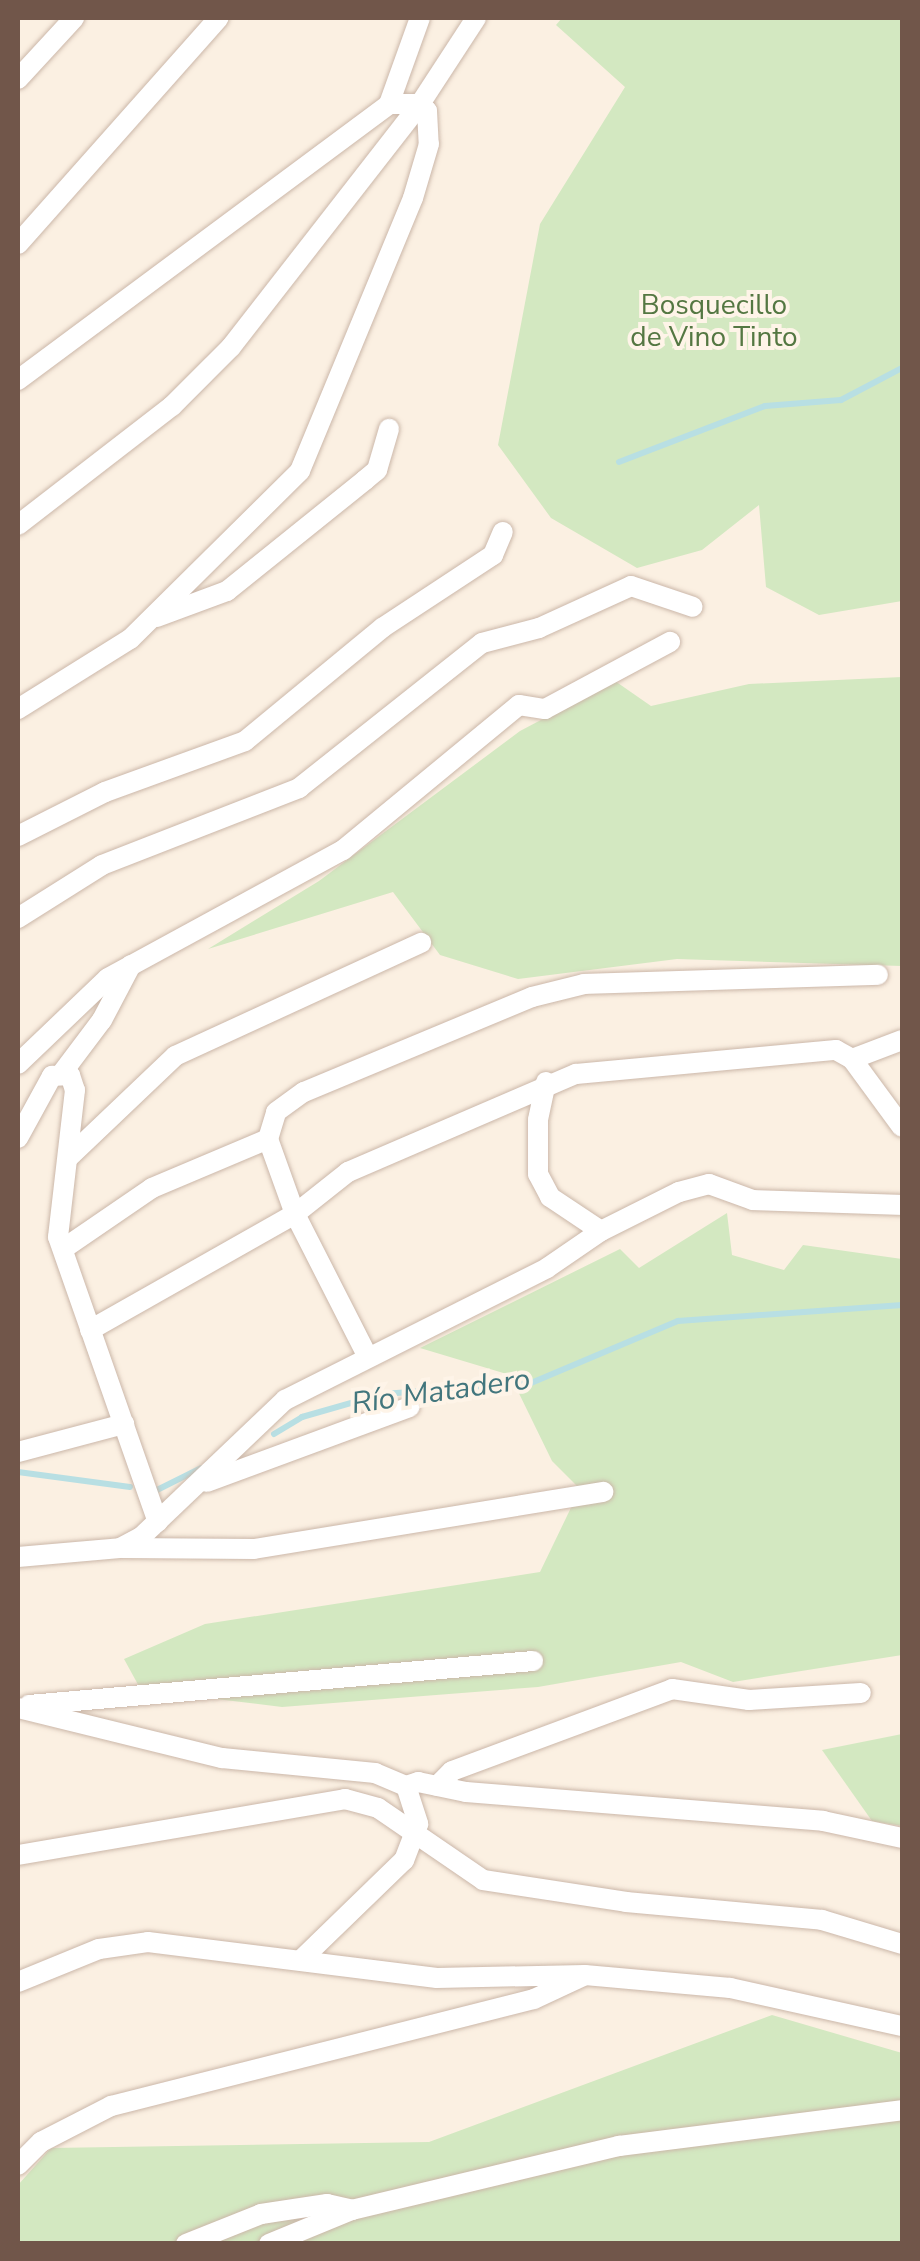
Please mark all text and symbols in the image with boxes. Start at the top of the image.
park label: Bosquecillo de Vino Tinto [630,288,798,354]
water label: Río Matadero [349,1362,533,1422]

